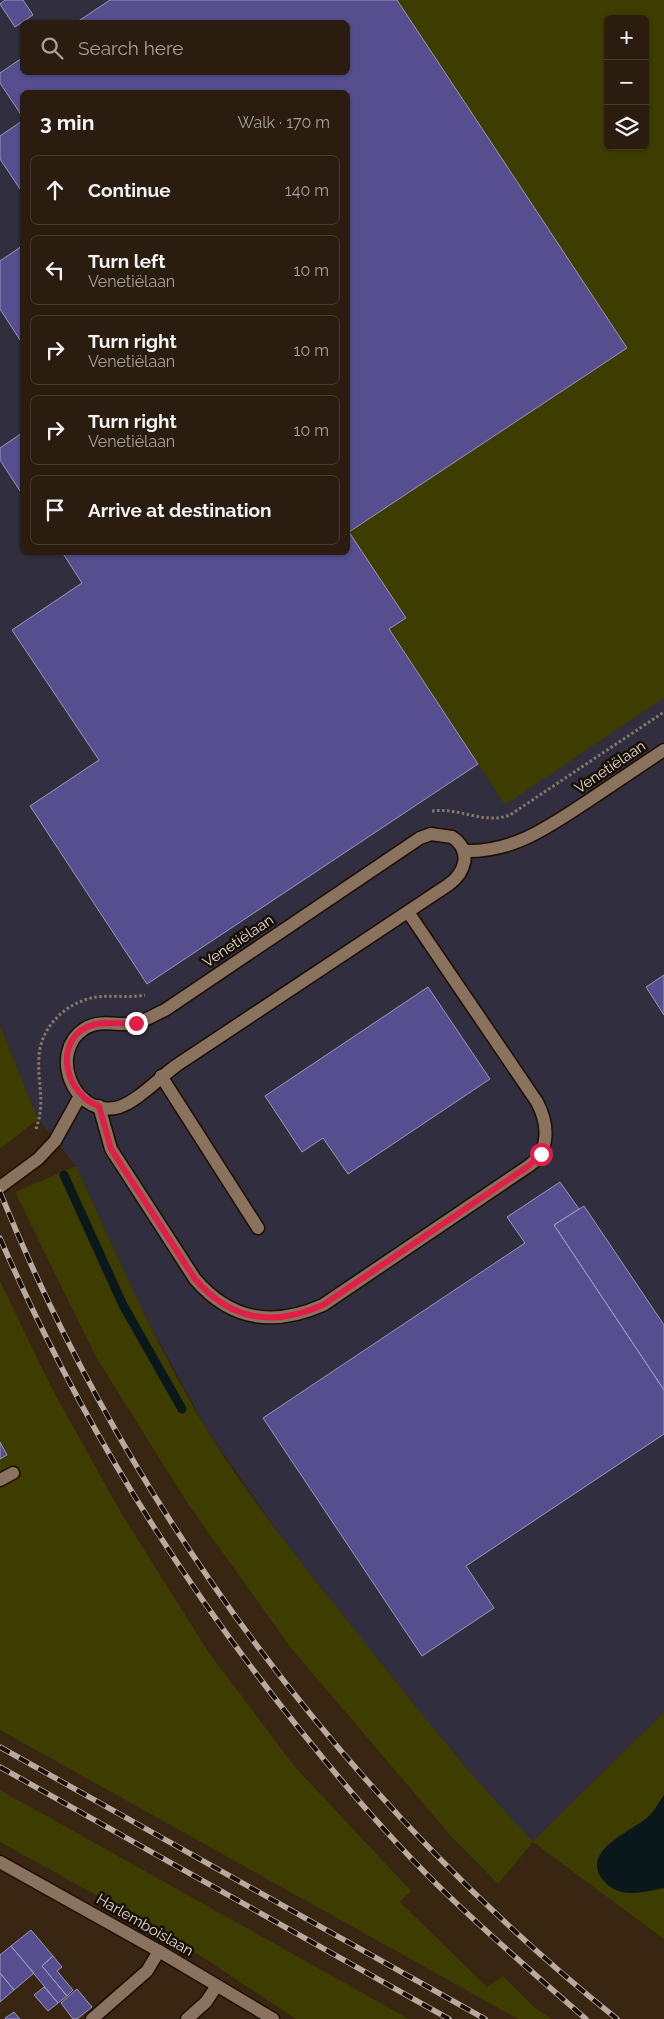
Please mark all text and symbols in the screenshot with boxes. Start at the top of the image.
map controls [604,15,649,150]
button: + [604,15,649,60]
search box [20,20,350,75]
icon: search [38,34,66,62]
text: Search here [78,37,184,59]
button: − [604,60,649,105]
button: layers [604,105,649,150]
text: 3 min [40,110,94,135]
text: Walk · 170 m [238,113,330,132]
icon: ahead [41,176,69,204]
text: Continue [88,179,171,201]
text: 140 m [285,181,329,200]
text: Turn left [88,250,165,272]
icon: left [41,256,69,284]
text: 10 m [294,261,329,280]
text: Venetiëlaan [88,272,175,291]
text: Turn right [88,330,177,352]
icon: right [41,336,69,364]
text: 10 m [294,341,329,360]
text: Venetiëlaan [88,352,175,371]
text: Turn right [88,410,177,432]
icon: right [41,416,69,444]
text: 10 m [294,421,329,440]
text: Venetiëlaan [88,432,175,451]
icon: arrive [41,496,69,524]
text: Arrive at destination [88,499,272,521]
street label: Venetiëlaan [571,737,649,797]
street label: Venetiëlaan [199,911,277,971]
route end [125,1012,148,1035]
route start [530,1143,553,1166]
street label: Harlemboislaan [93,1890,197,1960]

